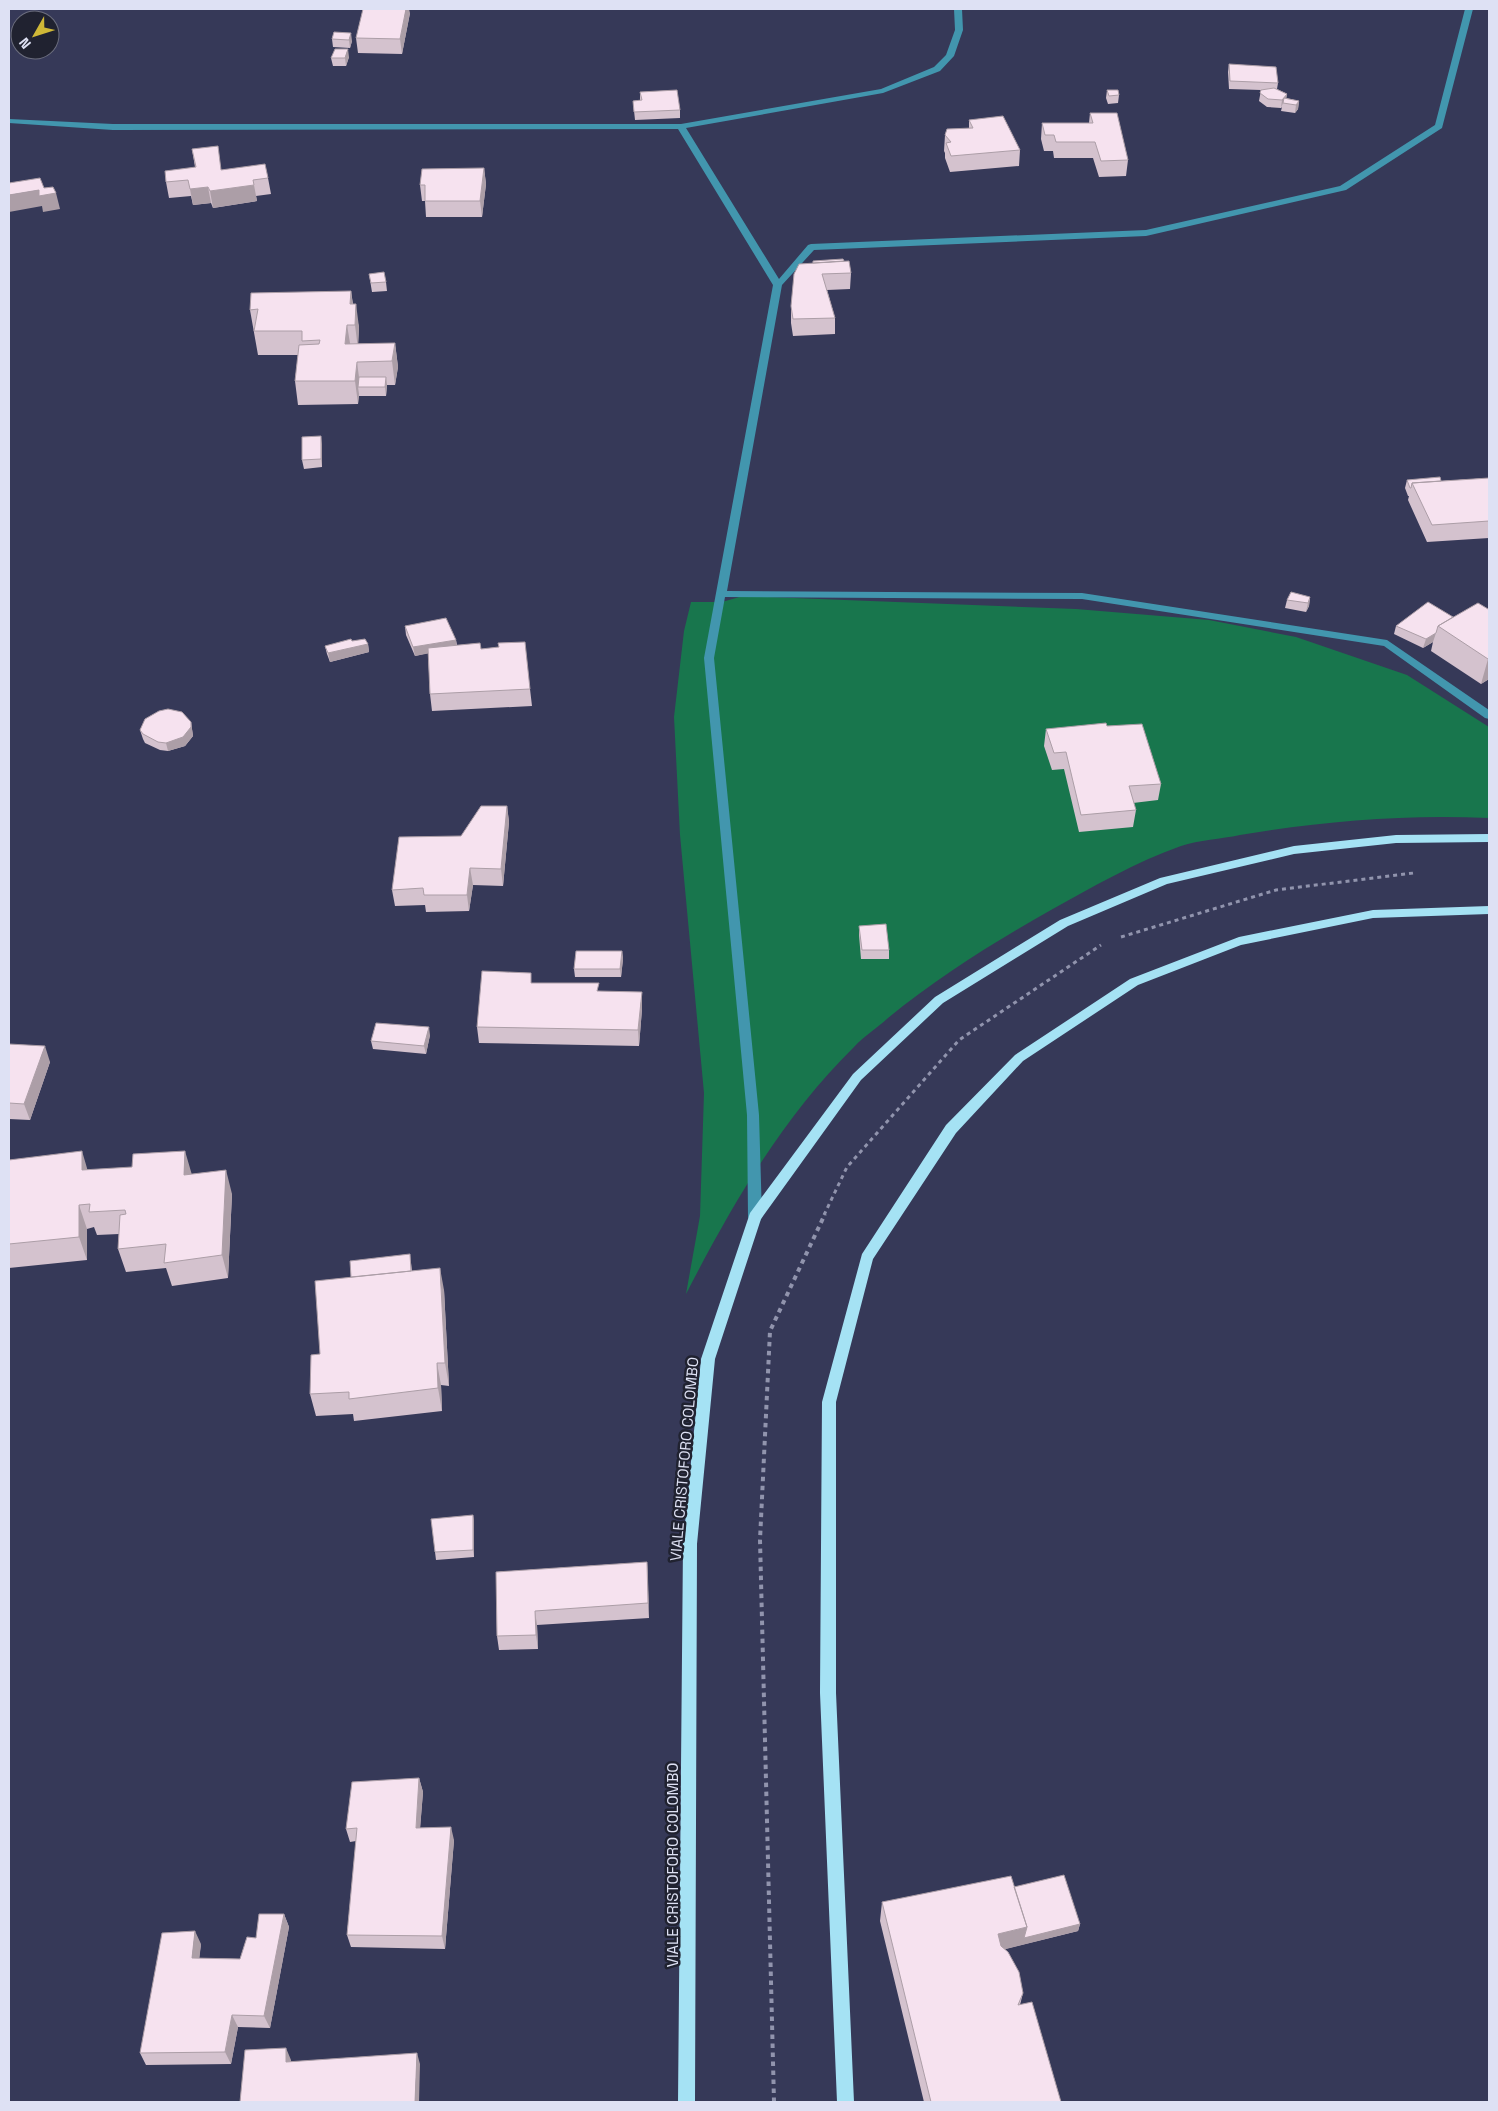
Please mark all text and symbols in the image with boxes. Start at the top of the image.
north arrow [10,10,60,60]
text: N [15,34,35,52]
street label: VIALE CRISTOFORO COLOMBO [666,1356,702,1562]
street label: VIALE CRISTOFORO COLOMBO [663,1763,682,1967]

